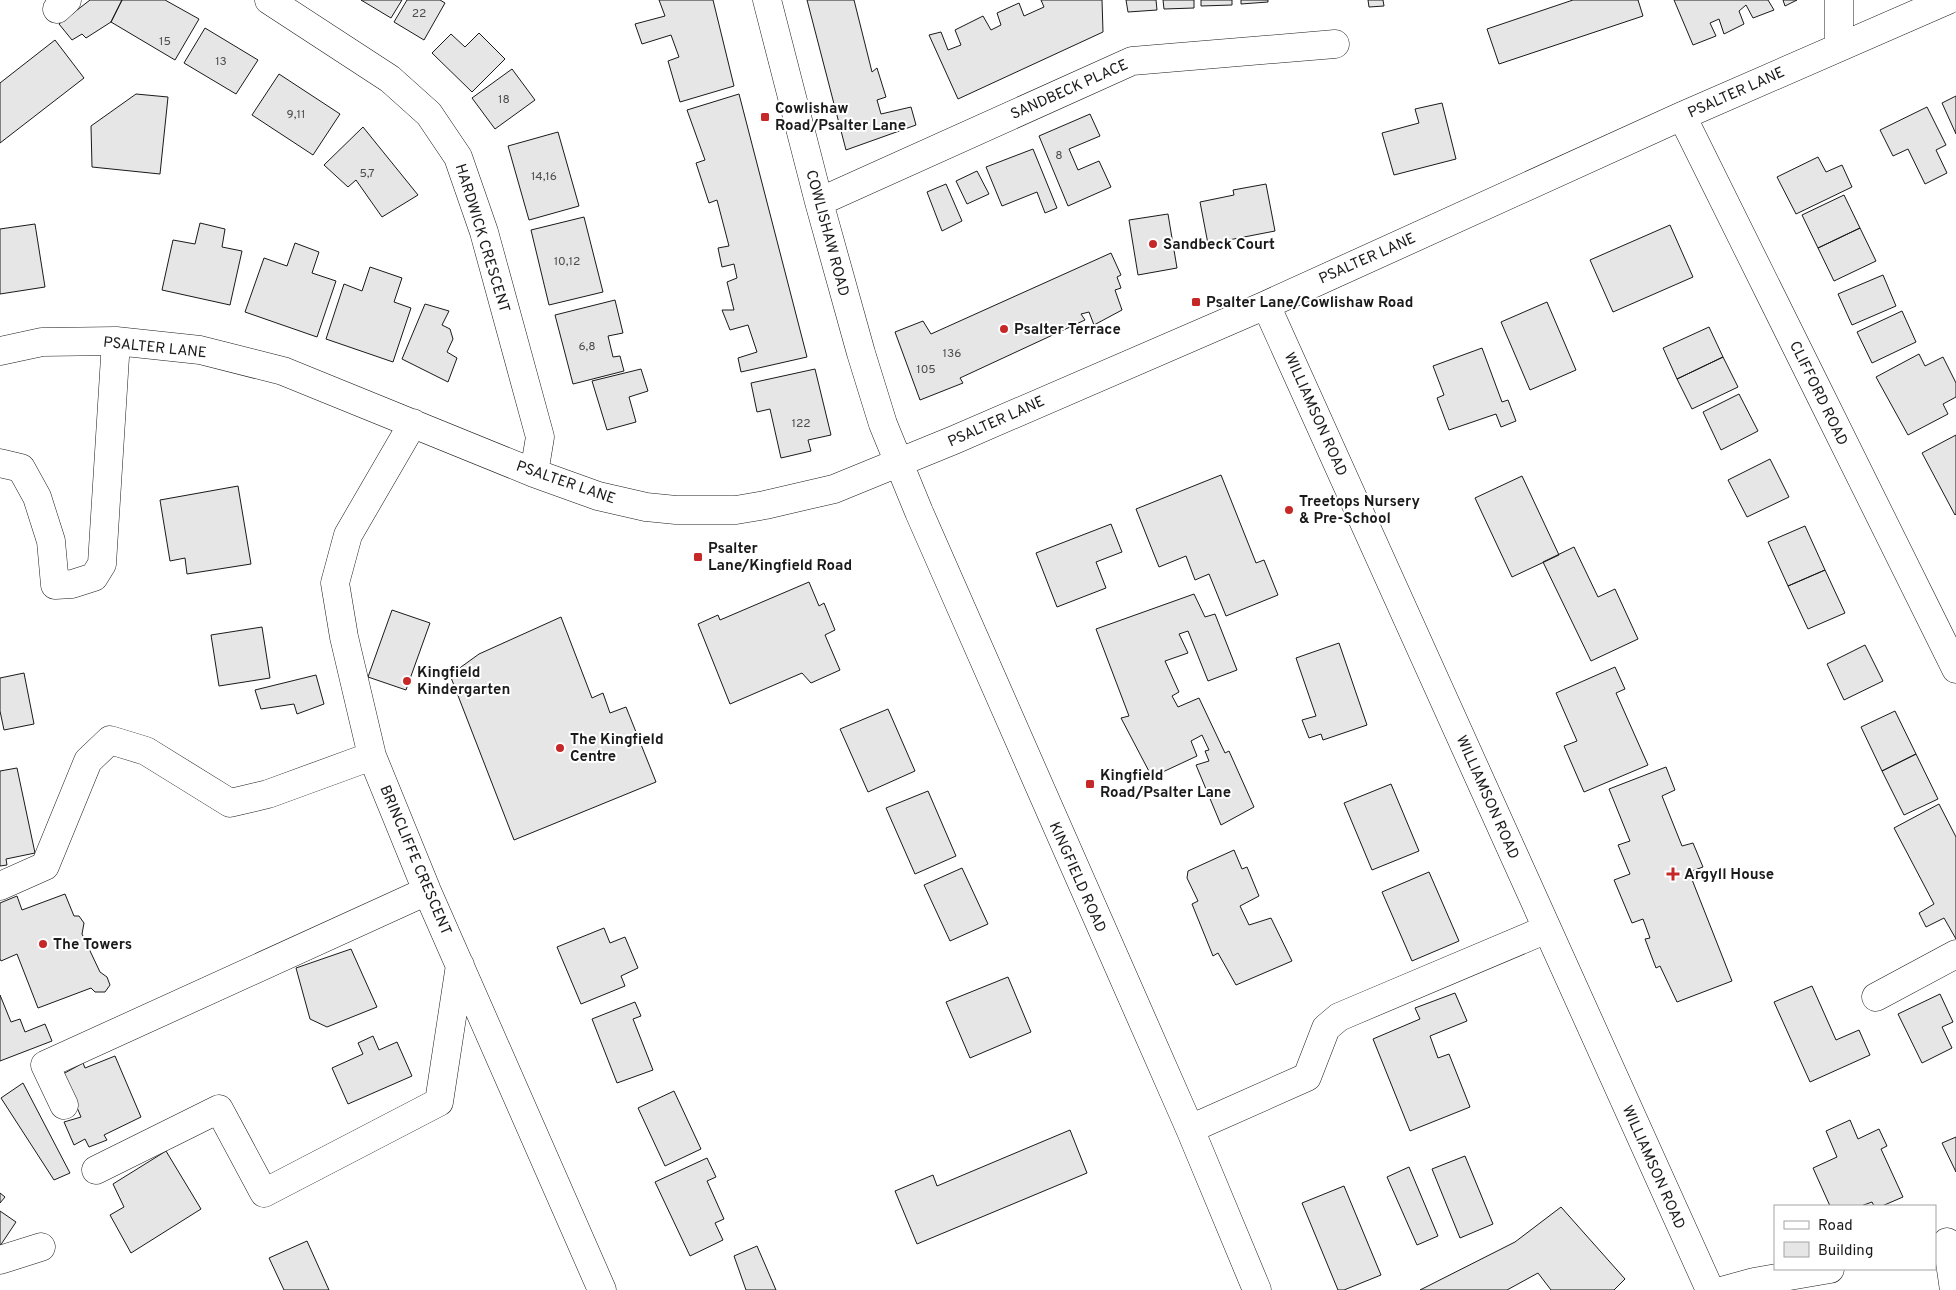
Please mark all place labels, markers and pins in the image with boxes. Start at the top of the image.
place label: Cowlishaw Road/Psalter Lane [775,100,906,136]
marker: Cowlishaw Road/Psalter Lane [759,111,771,123]
place label: Sandbeck Court [1163,236,1275,255]
marker: Sandbeck Court [1147,238,1159,250]
place label: Psalter Lane/Cowlishaw Road [1206,294,1413,313]
marker: Psalter Lane/Cowlishaw Road [1190,296,1202,308]
place label: Psalter Terrace [1014,321,1121,340]
marker: Psalter Terrace [998,323,1010,335]
place label: Treetops Nursery & Pre-School [1299,493,1420,529]
marker: Treetops Nursery & Pre-School [1283,504,1295,516]
place label: Psalter Lane/Kingfield Road [708,540,852,576]
marker: Psalter Lane/Kingfield Road [692,551,704,563]
place label: Kingfield Kindergarten [417,664,510,700]
marker: Kingfield Kindergarten [401,675,413,687]
place label: The Kingfield Centre [570,731,664,767]
marker: The Kingfield Centre [554,742,566,754]
place label: Kingfield Road/Psalter Lane [1100,767,1231,803]
marker: Kingfield Road/Psalter Lane [1084,778,1096,790]
place label: Argyll House [1684,866,1774,885]
marker: Argyll House [1666,867,1680,881]
place label: The Towers [53,936,132,955]
marker: The Towers [37,938,49,950]

